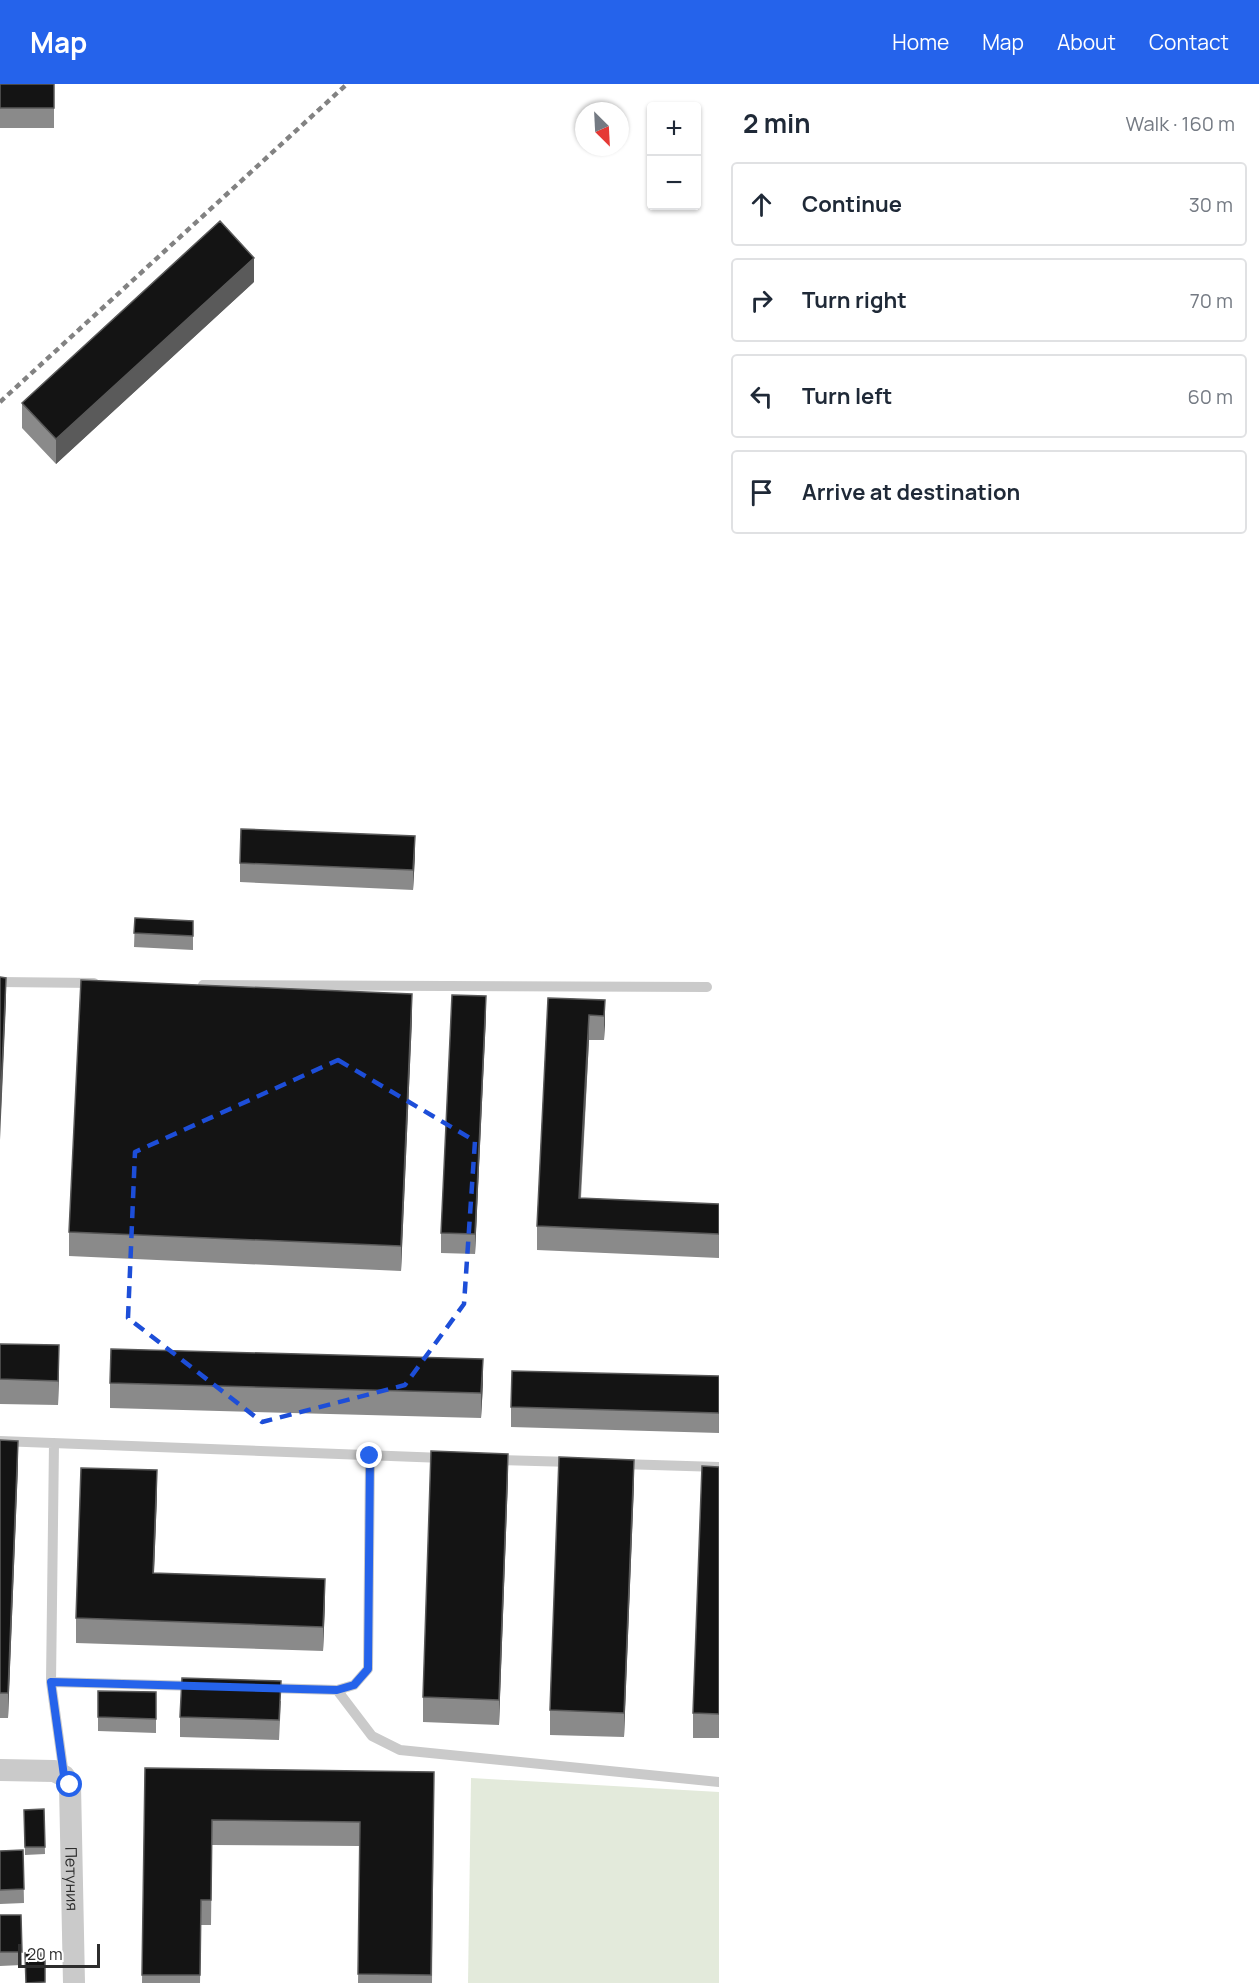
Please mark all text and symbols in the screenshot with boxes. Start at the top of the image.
text: Map [30,23,87,61]
text: Home [892,28,949,56]
text: Map [982,28,1024,56]
text: About [1057,28,1116,56]
text: Contact [1149,28,1229,56]
north arrow [575,102,629,156]
map controls [647,102,701,210]
button: + [647,102,701,156]
text: 2 min [743,105,811,141]
text: Walk · 160 m [1126,110,1235,137]
button: − [647,156,701,210]
icon: ahead [745,188,778,221]
text: Continue [802,189,902,219]
text: 30 m [1189,191,1233,218]
icon: right [745,284,778,317]
text: Turn right [802,285,907,315]
text: 70 m [1190,287,1233,314]
icon: left [745,380,778,413]
text: Turn left [802,381,892,411]
text: 60 m [1187,383,1233,410]
icon: arrive [745,476,778,509]
text: Arrive at destination [802,477,1020,507]
route end [356,1442,382,1468]
route start [56,1771,82,1797]
street label: Петуния [60,1847,84,1911]
scale bar [18,1941,100,1968]
text: 20 m [27,1943,63,1965]

